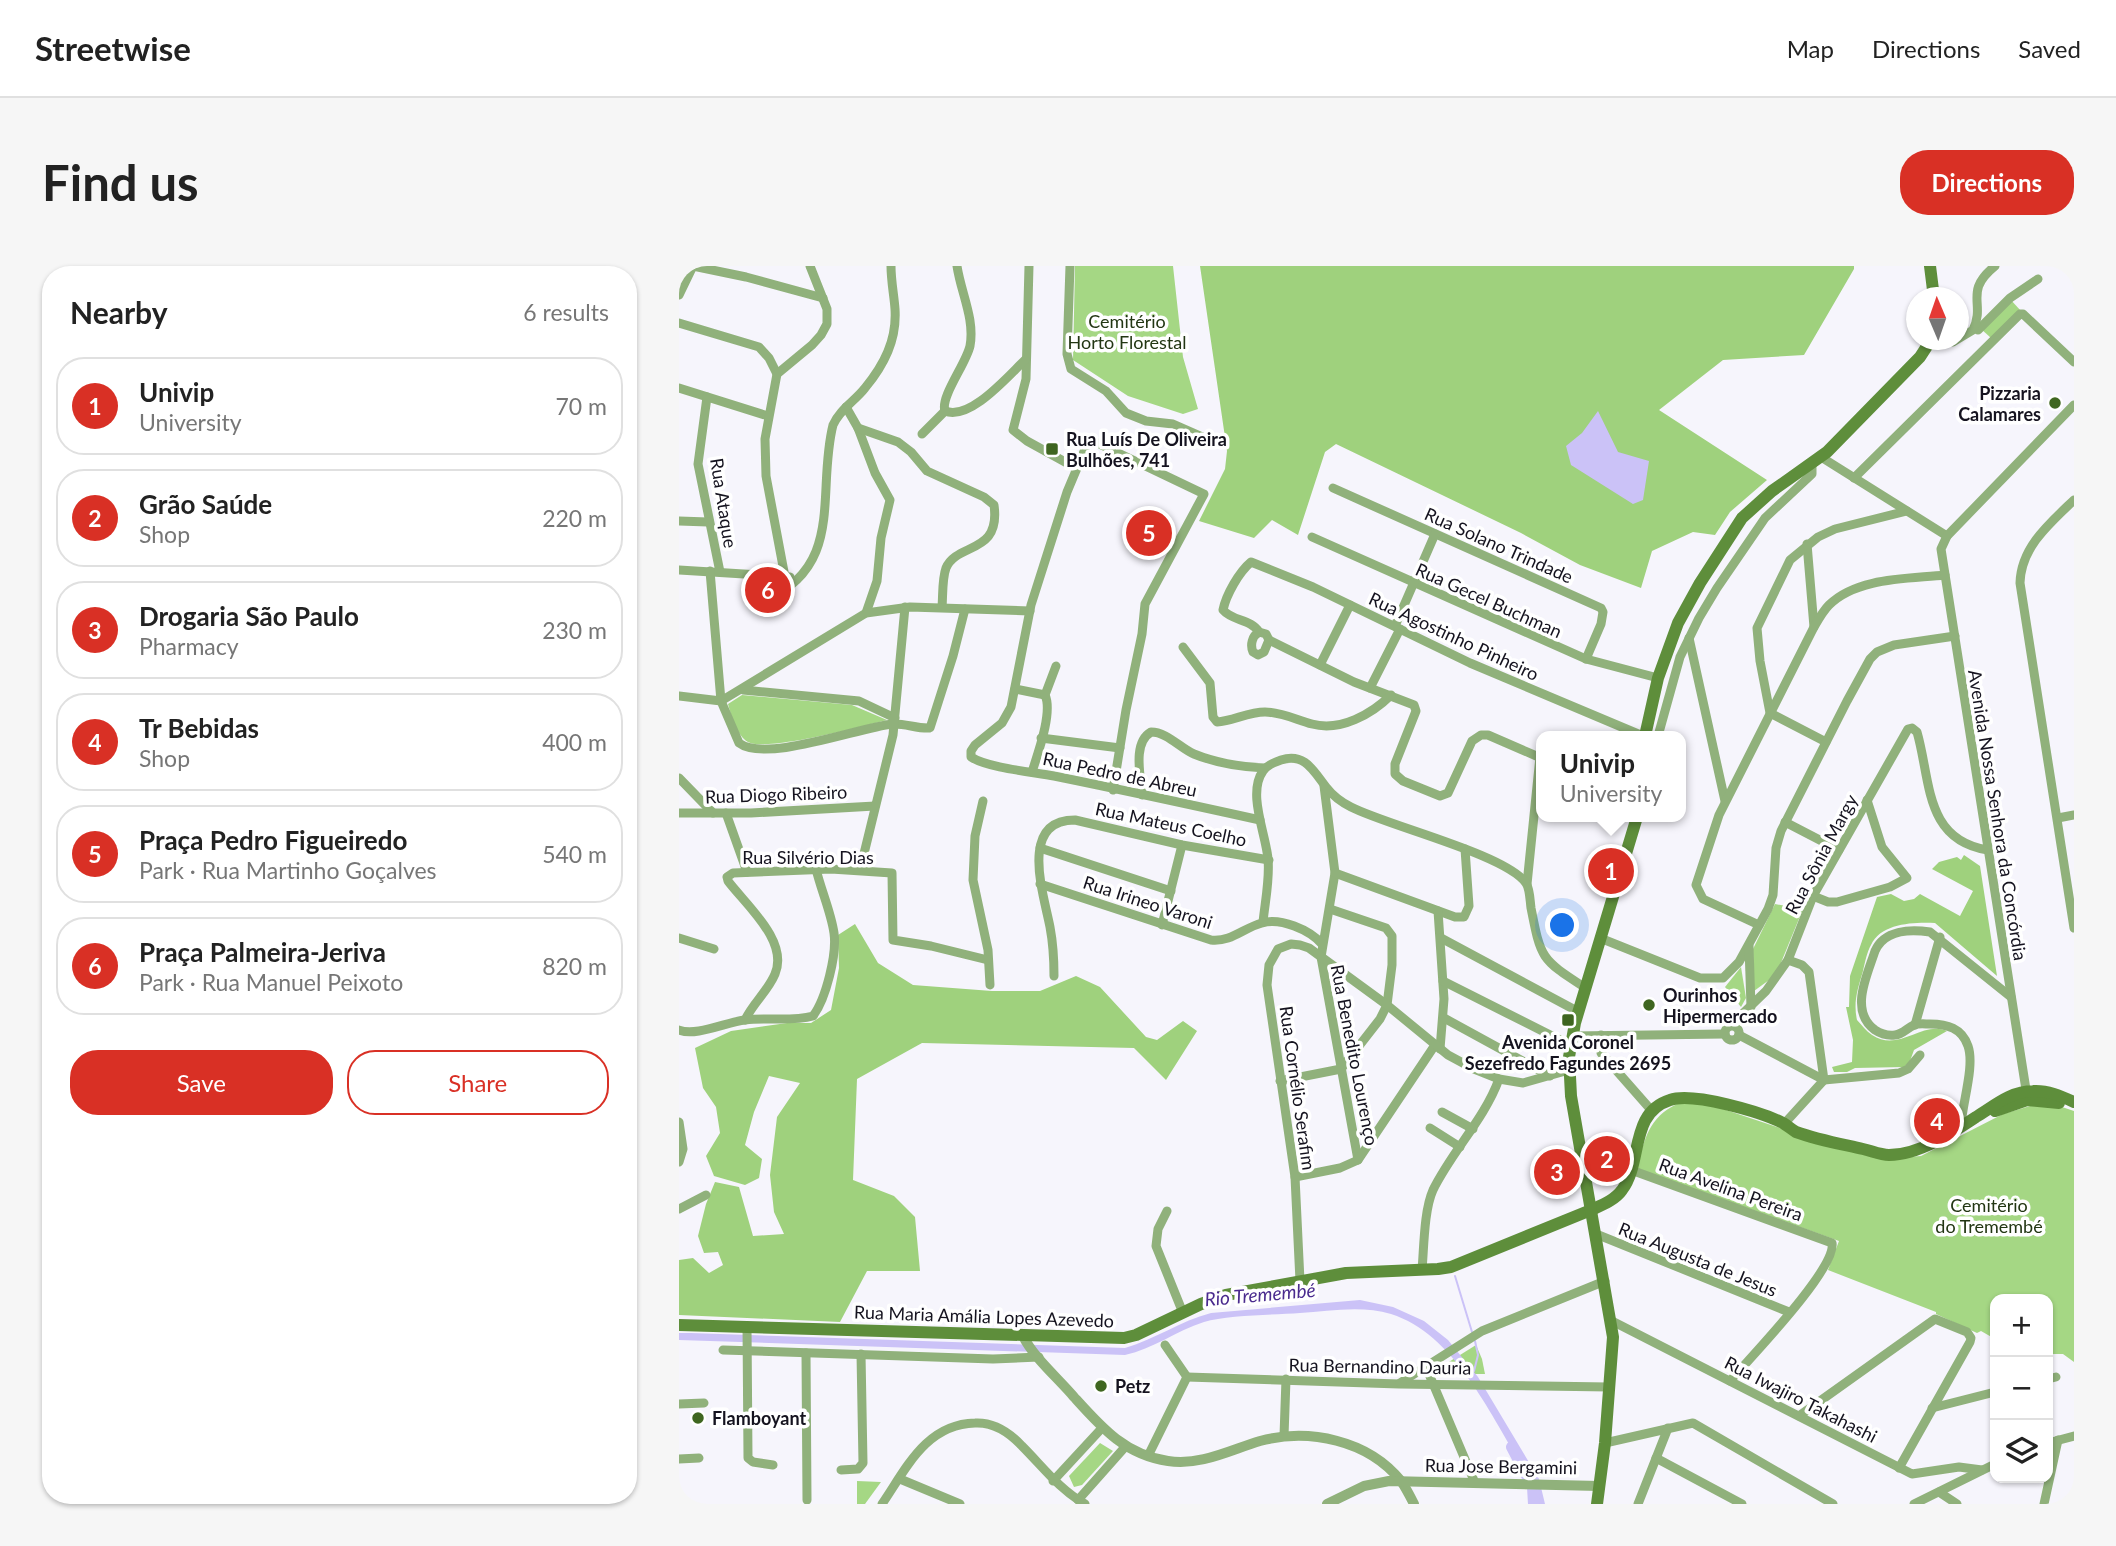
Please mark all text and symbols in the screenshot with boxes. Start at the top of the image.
text: Streetwise [35,28,191,68]
text: Map [1787,34,1834,63]
text: Directions [1872,34,1980,63]
text: Saved [2018,34,2081,63]
button: Directions [1900,150,2074,215]
text: Find us [42,153,199,211]
north arrow [1906,287,1969,350]
text: Nearby [70,294,168,330]
text: 6 results [523,298,609,326]
park label: Cemitério Horto Florestal [1067,310,1187,353]
text: Univip [139,376,214,408]
place label: Pizzaria Calamares [1958,382,2041,425]
text: 1 [88,392,102,420]
text: 70 m [556,392,607,420]
marker: Pizzaria Calamares [2047,395,2063,411]
text: University [139,408,242,436]
place label: Rua Luís De Oliveira Bulhões, 741 [1066,428,1227,471]
marker: Rua Luís De Oliveira Bulhões, 741 [1044,441,1060,457]
street label: Rua Ataque [706,457,742,549]
text: Grão Saúde [139,488,272,520]
street label: Rua Solano Trindade [1421,502,1577,588]
text: 2 [88,504,102,532]
text: 220 m [542,504,607,532]
pin: 5 [1126,507,1172,559]
text: Shop [139,520,190,548]
street label: Rua Gecel Buchman [1412,558,1566,642]
pin: 6 [745,564,791,616]
street label: Rua Agostinho Pinheiro [1366,587,1542,685]
text: Drogaria São Paulo [139,600,359,632]
text: 3 [88,616,102,644]
text: 230 m [542,616,607,644]
text: Pharmacy [139,632,239,660]
street label: Avenida Nossa Senhora da Concórdia [1964,668,2032,962]
text: Tr Bebidas [139,712,259,744]
text: 4 [88,728,102,756]
text: 400 m [542,728,607,756]
popup [1536,731,1686,822]
text: Shop [139,744,190,772]
street label: Rua Pedro de Abreu [1041,747,1199,801]
text: Univip [1560,747,1635,779]
text: University [1560,779,1662,807]
street label: Rua Diogo Ribeiro [705,781,847,807]
street label: Rua Sônia Margy [1780,790,1862,918]
street label: Rua Mateus Coelho [1093,797,1249,851]
text: Praça Pedro Figueiredo [139,824,407,856]
text: 5 [88,840,102,868]
text: 540 m [542,840,607,868]
pin: 1 [1588,845,1634,897]
street label: Rua Silvério Dias [742,846,874,868]
text: Park · Rua Martinho Goçalves [139,856,437,884]
street label: Rua Irineo Varoni [1081,871,1215,933]
your location [1545,908,1579,942]
text: Praça Palmeira-Jeriva [139,936,386,968]
text: 6 [88,952,102,980]
text: 820 m [542,952,607,980]
street label: Rua Benedito Lourenço [1327,963,1383,1147]
text: Park · Rua Manuel Peixoto [139,968,403,996]
place label: Ourinhos Hipermercado [1663,984,1777,1027]
marker: Ourinhos Hipermercado [1641,997,1657,1013]
street label: Rua Cornélio Serafim [1276,1004,1320,1172]
marker: Avenida Coronel Sezefredo Fagundes 2695 [1560,1012,1576,1028]
place label: Avenida Coronel Sezefredo Fagundes 2695 [1465,1031,1671,1074]
button: Save [70,1050,333,1115]
button: Share [347,1050,609,1115]
pin: 4 [1914,1095,1960,1147]
pin: 2 [1584,1133,1630,1185]
pin: 3 [1534,1146,1580,1198]
street label: Rua Avelina Pereira [1656,1153,1806,1225]
park label: Cemitério do Tremembé [1935,1194,2043,1237]
street label: Rua Augusta de Jesus [1615,1217,1781,1301]
water label: Rio Tremembé [1204,1278,1316,1310]
map controls [1990,1294,2053,1483]
button: + [1990,1294,2053,1357]
street label: Rua Maria Amália Lopes Azevedo [854,1300,1114,1332]
street label: Rua Iwajiro Takahashi [1721,1351,1881,1447]
street label: Rua Bernandino Dauria [1289,1353,1471,1379]
button: − [1990,1357,2053,1420]
place label: Petz [1115,1375,1150,1397]
marker: Petz [1093,1378,1109,1394]
place label: Flamboyant [712,1407,806,1429]
marker: Flamboyant [690,1410,706,1426]
button: layers [1990,1420,2053,1483]
street label: Rua Jose Bergamini [1425,1454,1577,1478]

